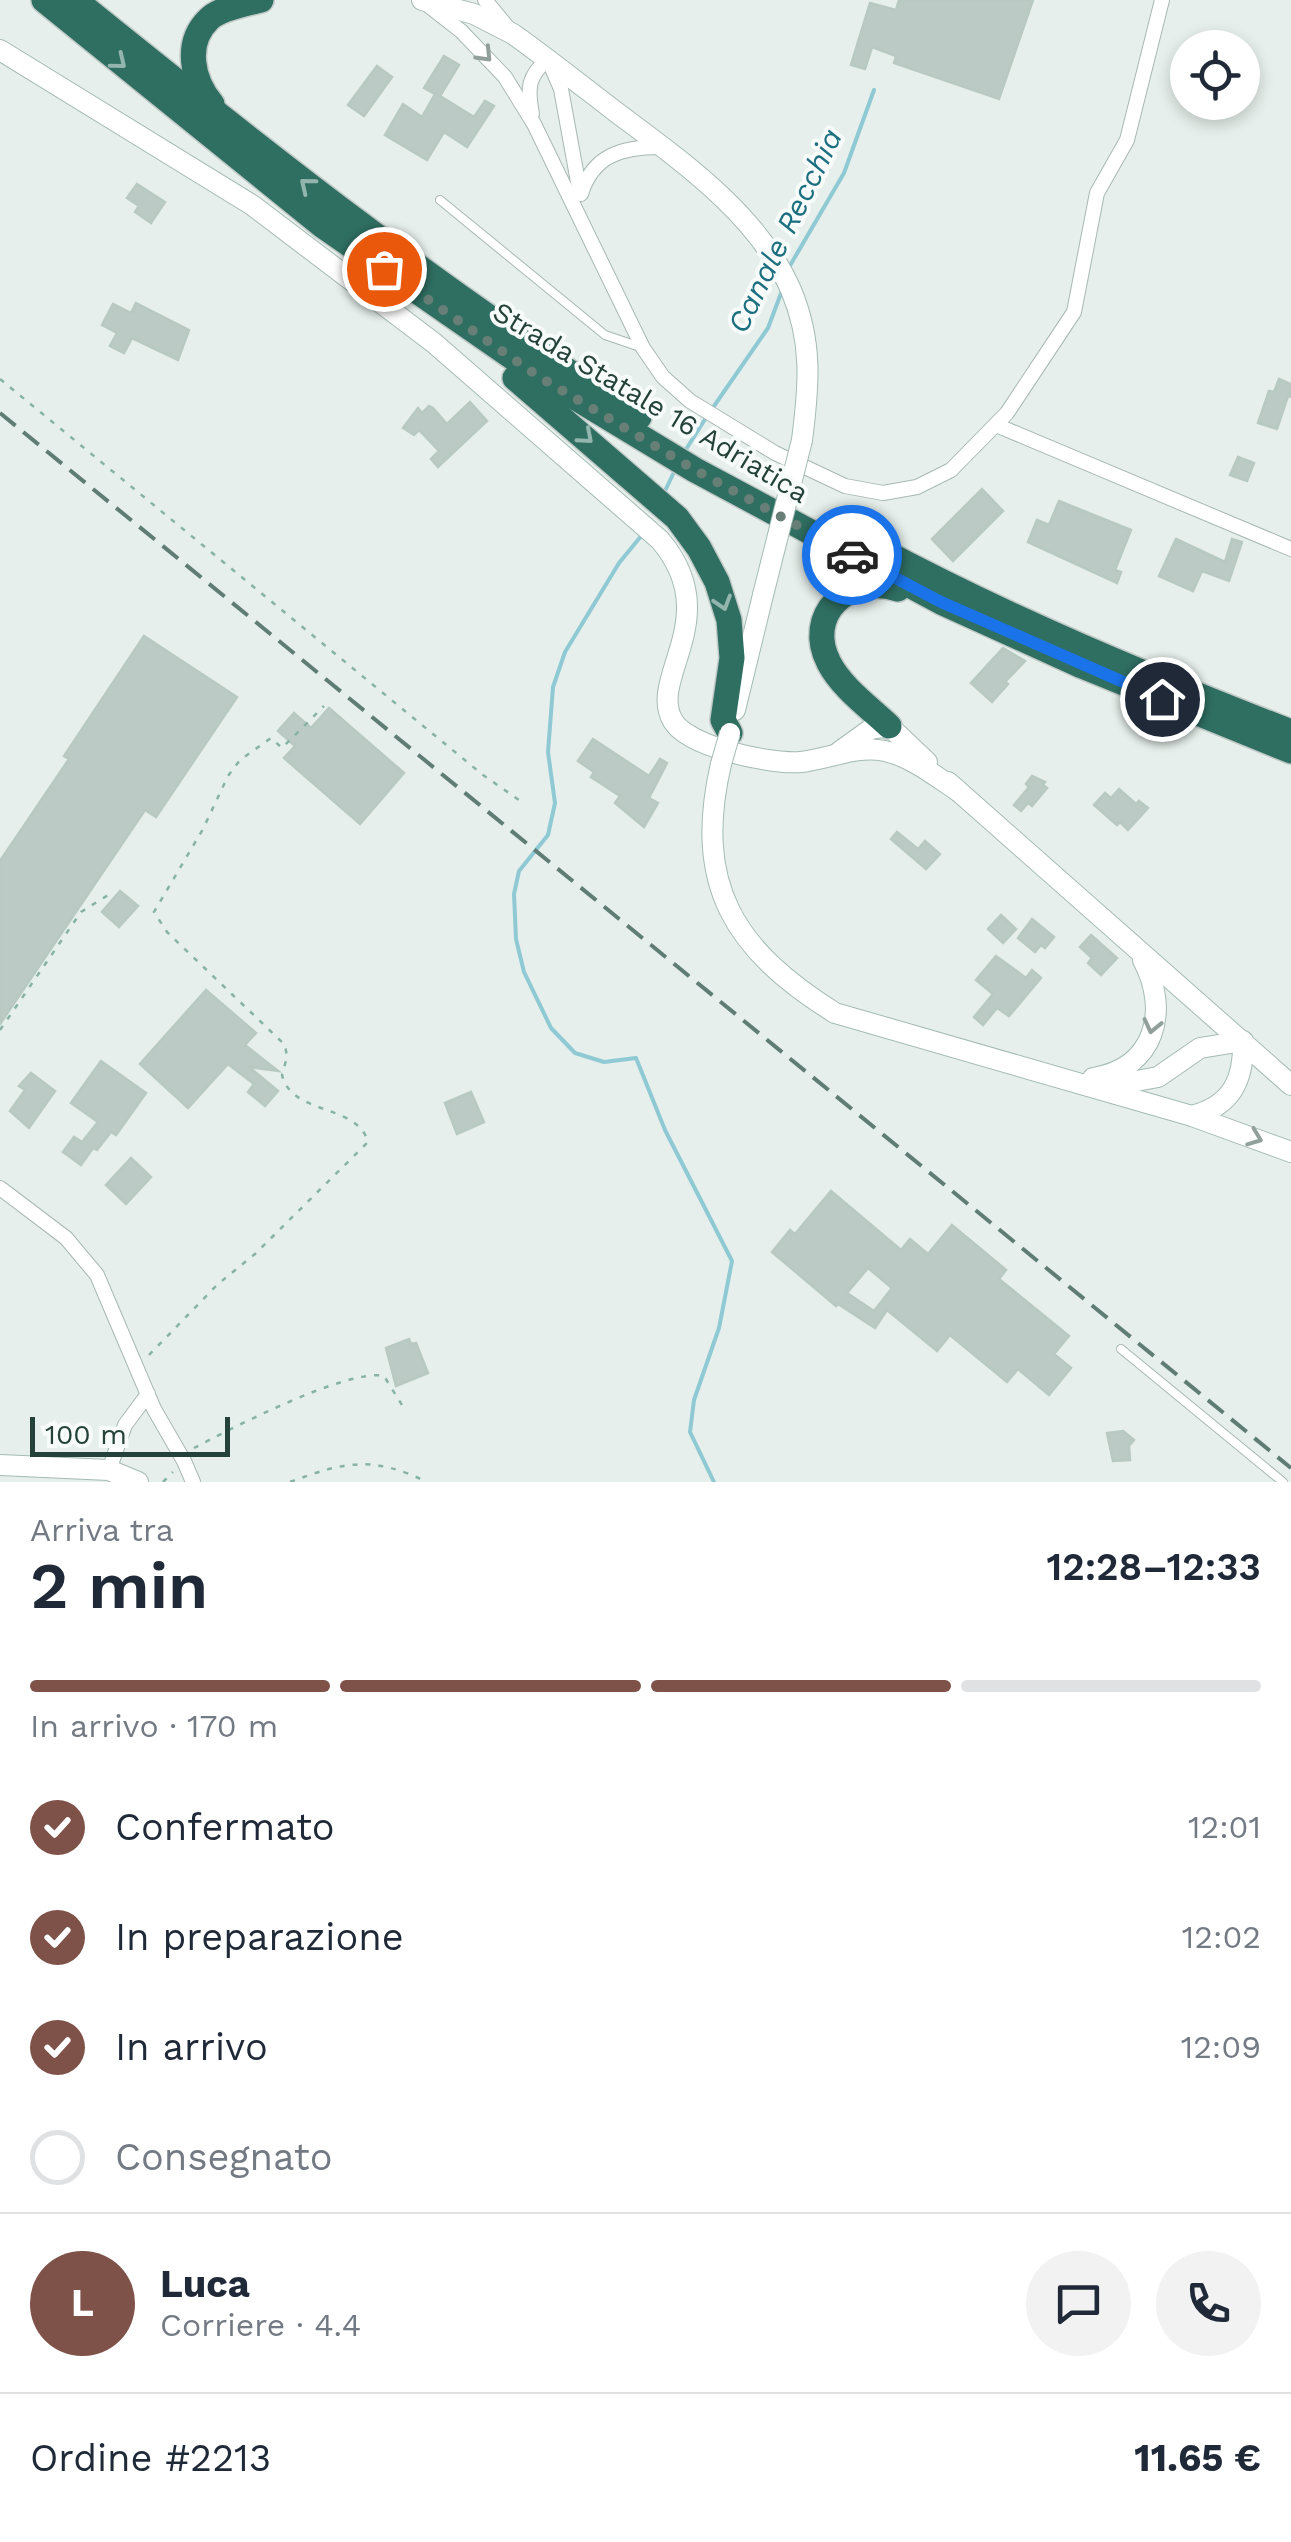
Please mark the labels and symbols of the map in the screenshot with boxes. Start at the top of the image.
one-way arrow [473,44,491,62]
one-way arrow [107,50,125,68]
water label: Canale Recchia [720,123,849,339]
one-way arrow [301,179,319,197]
pin [342,227,427,312]
street label: Strada Statale 16 Adriatica [487,295,815,510]
one-way arrow [574,426,592,444]
courier [802,505,902,605]
one-way arrow [711,593,732,610]
pin [1120,657,1205,742]
one-way arrow [1143,1018,1164,1035]
one-way arrow [1245,1126,1262,1147]
scale bar [30,1412,230,1456]

